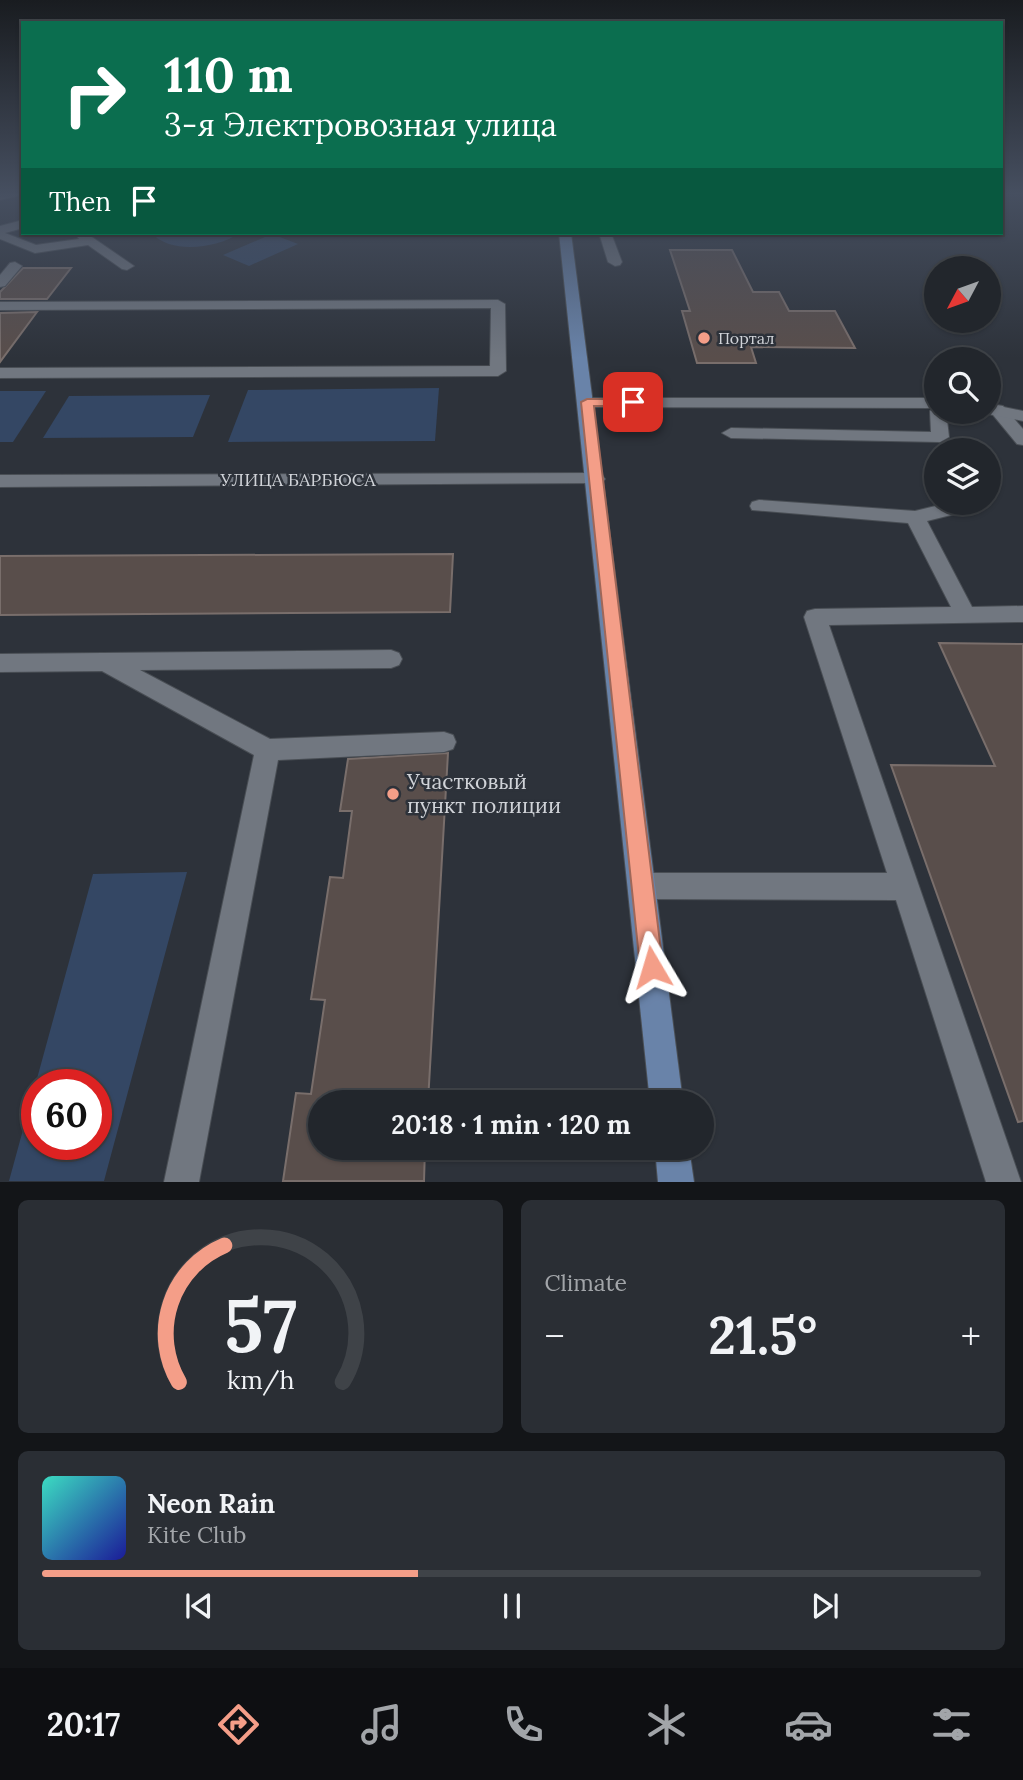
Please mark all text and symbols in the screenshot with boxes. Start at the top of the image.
text: 110 m [164,43,293,105]
icon: right [49,49,140,140]
text: 3-я Электровозная улица [164,104,557,145]
icon: arrive [125,182,163,220]
text: Then [49,185,111,218]
north arrow [924,256,1001,332]
map controls [924,256,1001,515]
place label: Портал [718,328,774,348]
marker: Портал [696,330,712,346]
button: search [924,347,1001,424]
pin [603,372,663,432]
icon: arrive [614,383,652,421]
button: layers [924,438,1001,515]
street label: УЛИЦА БАРБЮСА [220,468,376,491]
place label: Участковый пункт полиции [406,768,561,819]
marker: Участковый пункт полиции [385,786,401,802]
position arrow [615,930,689,1004]
speed limit sign: 60 [21,1069,112,1160]
text: 20:18 · 1 min · 120 m [391,1108,631,1141]
text: Climate [545,1268,627,1297]
text: 57 [224,1280,297,1373]
text: 21.5° [708,1302,817,1368]
text: − [545,1312,565,1360]
text: + [961,1312,981,1360]
text: km/h [226,1364,294,1396]
text: Neon Rain [147,1487,275,1520]
text: Kite Club [147,1520,246,1549]
icon: previous [180,1587,218,1625]
icon: pause [493,1587,531,1625]
icon: next [806,1587,844,1625]
icon: directions [214,1700,263,1749]
icon: music [357,1700,406,1749]
icon: phone [499,1700,548,1749]
icon: climate [642,1700,691,1749]
icon: car [784,1700,833,1749]
icon: filters [927,1700,976,1749]
text: 20:17 [47,1704,120,1745]

